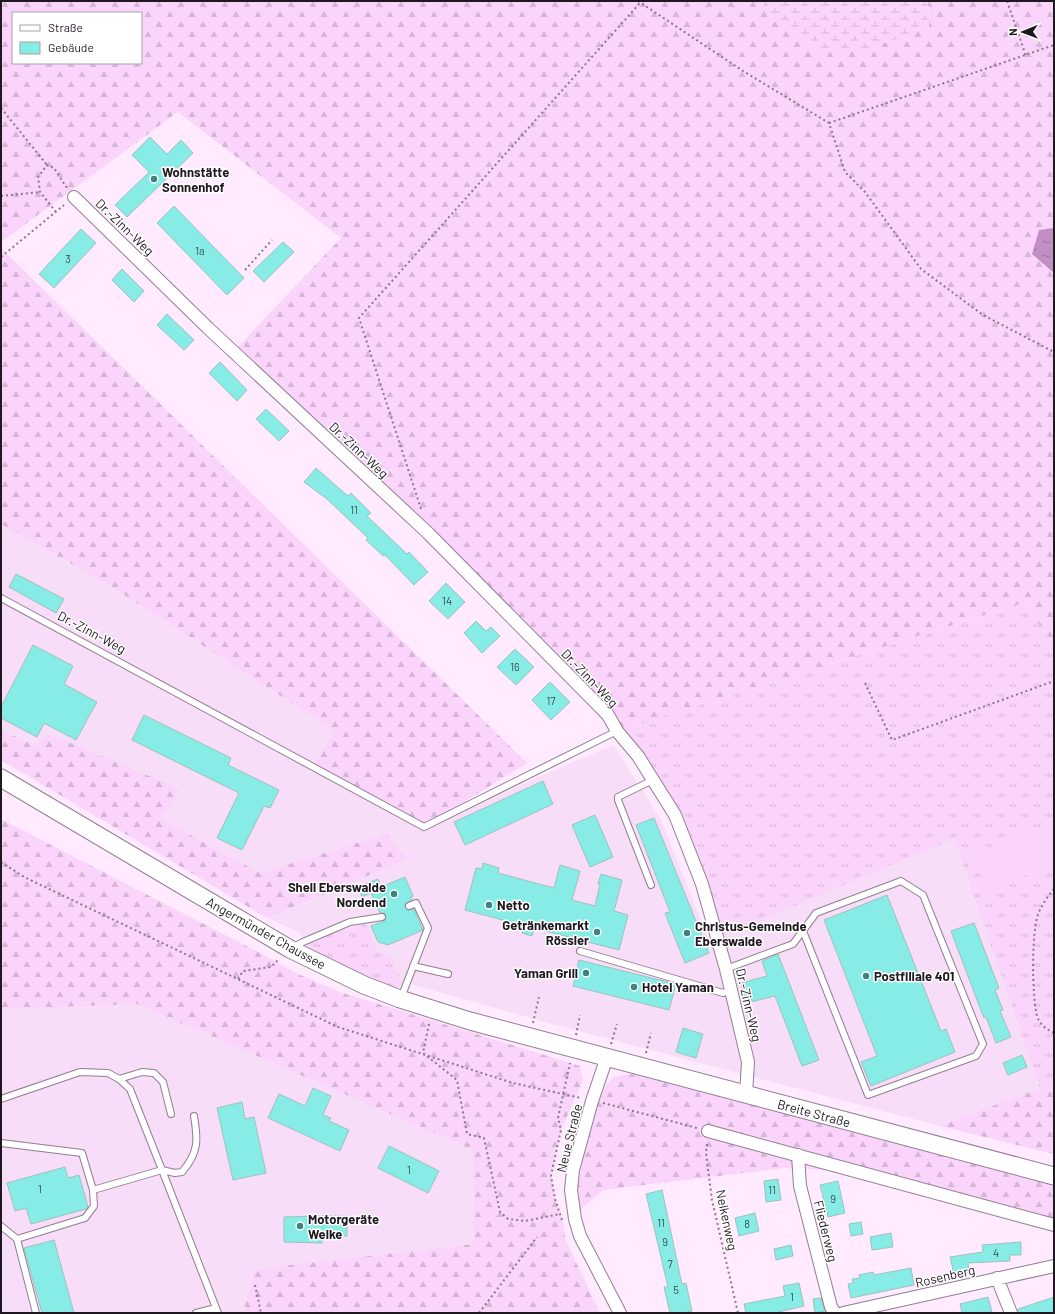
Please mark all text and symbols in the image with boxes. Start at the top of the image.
legend [12,12,142,64]
north arrow [1003,12,1043,52]
text: Straße [48,20,83,34]
text: N [1006,28,1019,36]
text: Gebäude [48,40,94,54]
place label: Wohnstätte Sonnenhof [162,164,229,195]
marker: Wohnstätte Sonnenhof [149,174,159,184]
street label: Dr.-Zinn-Weg [92,195,158,259]
house number: 1a [195,244,205,257]
house number: 3 [65,252,71,265]
street label: Dr.-Zinn-Weg [326,419,392,481]
house number: 11 [350,503,358,516]
house number: 14 [442,594,452,607]
street label: Dr.-Zinn-Weg [55,607,129,657]
street label: Dr.-Zinn-Weg [558,645,622,711]
house number: 16 [510,660,520,673]
house number: 17 [546,694,556,707]
place label: Shell Eberswalde Nordend [288,879,386,910]
marker: Shell Eberswalde Nordend [389,889,399,899]
street label: Angermünder Chaussee [203,893,329,973]
place label: Netto [497,897,530,913]
marker: Netto [484,900,494,910]
place label: Getränkemarkt Rössler [502,917,589,948]
place label: Christus-Gemeinde Eberswalde [695,918,807,949]
marker: Getränkemarkt Rössler [592,927,602,937]
marker: Christus-Gemeinde Eberswalde [682,928,692,938]
place label: Yaman Grill [514,965,578,981]
street label: Dr.-Zinn-Weg [733,967,765,1043]
marker: Yaman Grill [581,968,591,978]
place label: Postfiliale 401 [874,968,954,984]
marker: Postfiliale 401 [861,971,871,981]
place label: Hotel Yaman [642,979,714,995]
marker: Hotel Yaman [629,982,639,992]
street label: Breite Straße [776,1096,852,1130]
street label: Neue Straße [553,1102,585,1174]
house number: 1 [407,1163,411,1176]
house number: 1 [38,1182,42,1195]
house number: 11 [768,1183,776,1196]
street label: Nelkenweg [713,1188,741,1252]
house number: 9 [830,1192,836,1205]
street label: Fliederweg [811,1199,841,1263]
place label: Motorgeräte Welke [308,1211,379,1242]
house number: 11 [657,1216,665,1229]
house number: 8 [744,1217,750,1230]
marker: Motorgeräte Welke [295,1221,305,1231]
house number: 9 [662,1235,668,1248]
house number: 4 [993,1246,999,1259]
house number: 7 [667,1257,673,1270]
street label: Rosenberg [914,1261,976,1291]
house number: 5 [673,1283,679,1296]
house number: 1 [790,1290,794,1303]

